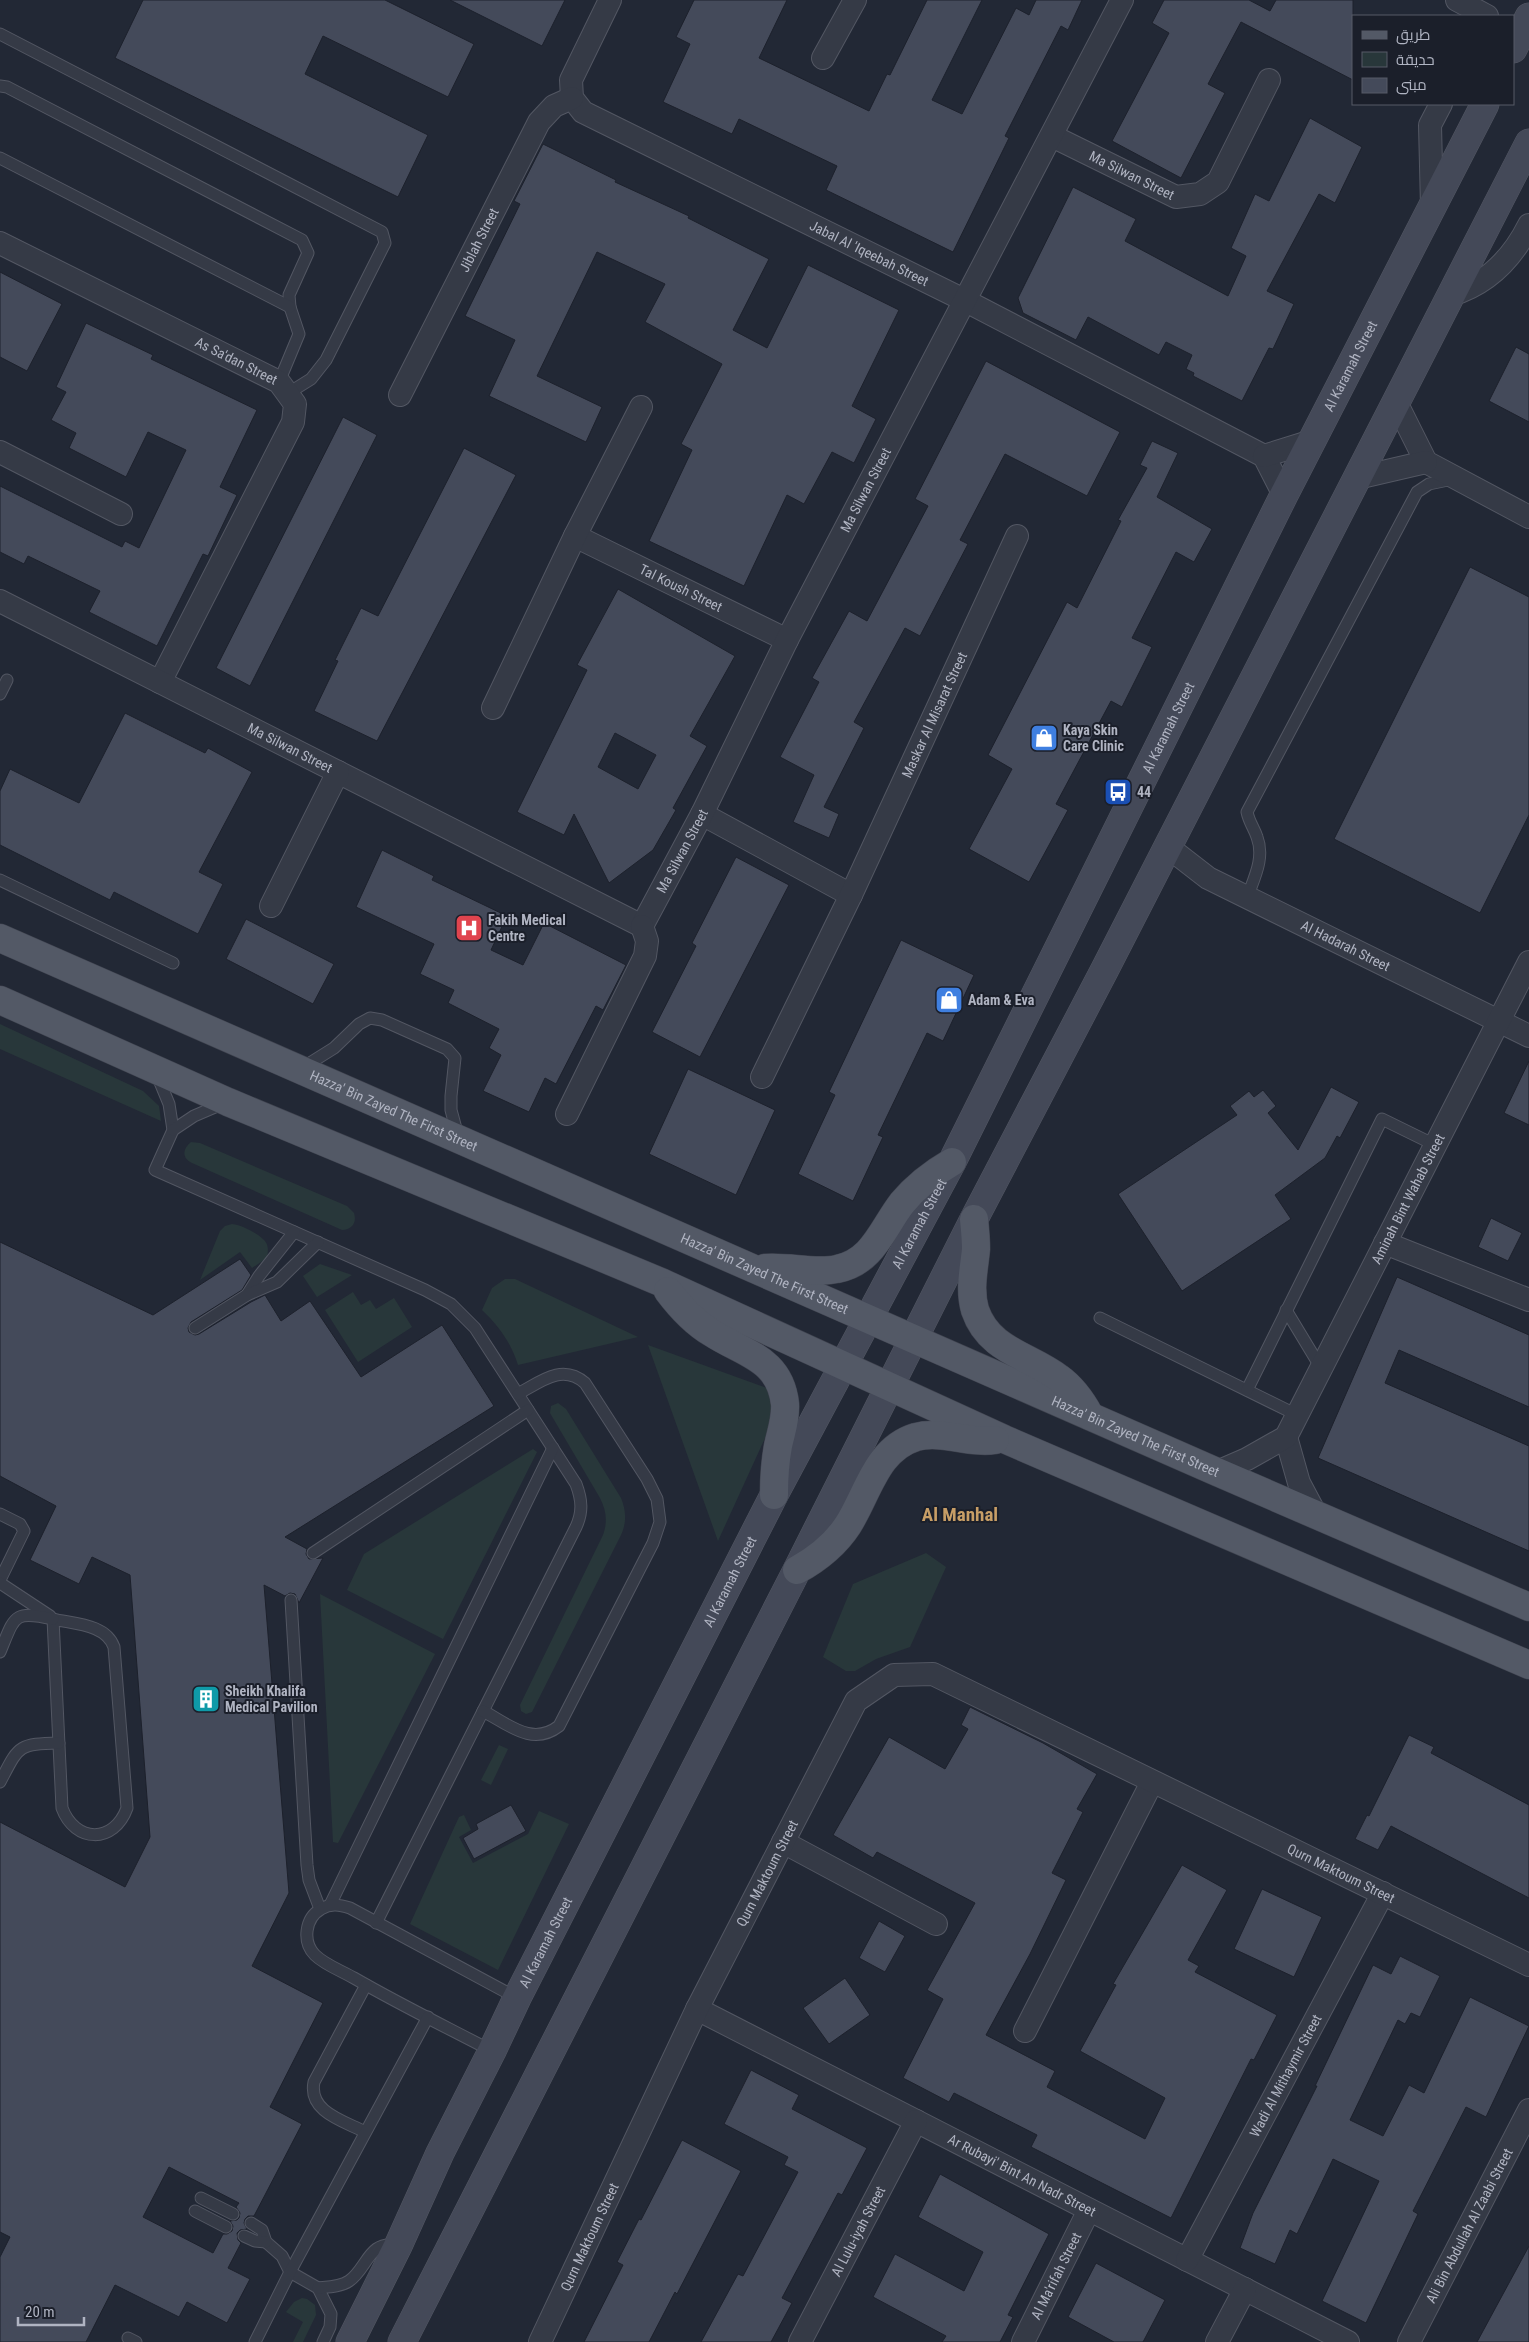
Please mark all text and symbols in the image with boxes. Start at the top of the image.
legend [1352,15,1514,105]
text: طريق [1396,26,1430,45]
text: حديقة [1396,51,1435,69]
text: مبنى [1396,76,1427,95]
street label: Ma Silwan Street [1087,148,1177,203]
street label: Jiblah Street [456,205,502,275]
street label: Jabal Al 'Iqeebah Street [807,217,931,289]
street label: Al Karamah Street [1320,318,1380,414]
street label: As Sa'dan Street [193,334,280,388]
street label: Ma Silwan Street [837,445,894,535]
street label: Tal Koush Street [637,561,725,615]
street label: Maskar Al Misarat Street [898,650,970,780]
street label: Al Karamah Street [1139,680,1198,776]
street label: Ma Silwan Street [245,720,335,776]
place label: Kaya Skin Care Clinic [1063,722,1124,754]
shop icon: Kaya Skin Care Clinic [1029,723,1059,753]
bus stop icon: 44 [1103,777,1133,807]
place label: 44 [1137,784,1151,800]
street label: Ma Silwan Street [653,807,711,896]
place label: Fakih Medical Centre [488,912,566,944]
hospital icon: Fakih Medical Centre [454,913,484,943]
street label: Al Hadarah Street [1299,917,1393,974]
shop icon: Adam & Eva [934,985,964,1015]
place label: Adam & Eva [968,992,1035,1008]
street label: Hazza' Bin Zayed The First Street [308,1067,480,1155]
street label: Aminah Bint Wahab Street [1368,1131,1448,1267]
street label: Al Karamah Street [888,1176,950,1271]
street label: Hazza' Bin Zayed The First Street [678,1230,851,1317]
street label: Hazza' Bin Zayed The First Street [1049,1392,1222,1480]
district label: Al Manhal [922,1503,998,1526]
street label: Al Karamah Street [700,1534,760,1630]
place label: Sheikh Khalifa Medical Pavilion [225,1683,318,1715]
building icon: Sheikh Khalifa Medical Pavilion [191,1684,221,1714]
street label: Qurn Maktoum Street [733,1817,801,1929]
street label: Qurn Maktoum Street [1285,1840,1397,1906]
street label: Al Karamah Street [516,1894,575,1990]
street label: Wadi Al Mithaymir Street [1246,2012,1325,2140]
street label: Ar Rubayi' Bint An Nadr Street [945,2131,1099,2220]
street label: Ali Bin Abdullah Al Zaabi Street [1423,2146,1516,2306]
street label: Qurn Maktoum Street [557,2181,622,2294]
street label: Al Lulu-iyah Street [828,2183,888,2279]
street label: Al Ma'rifah Street [1028,2230,1085,2322]
scale bar [18,2294,84,2326]
text: 20 m [25,2303,55,2321]

